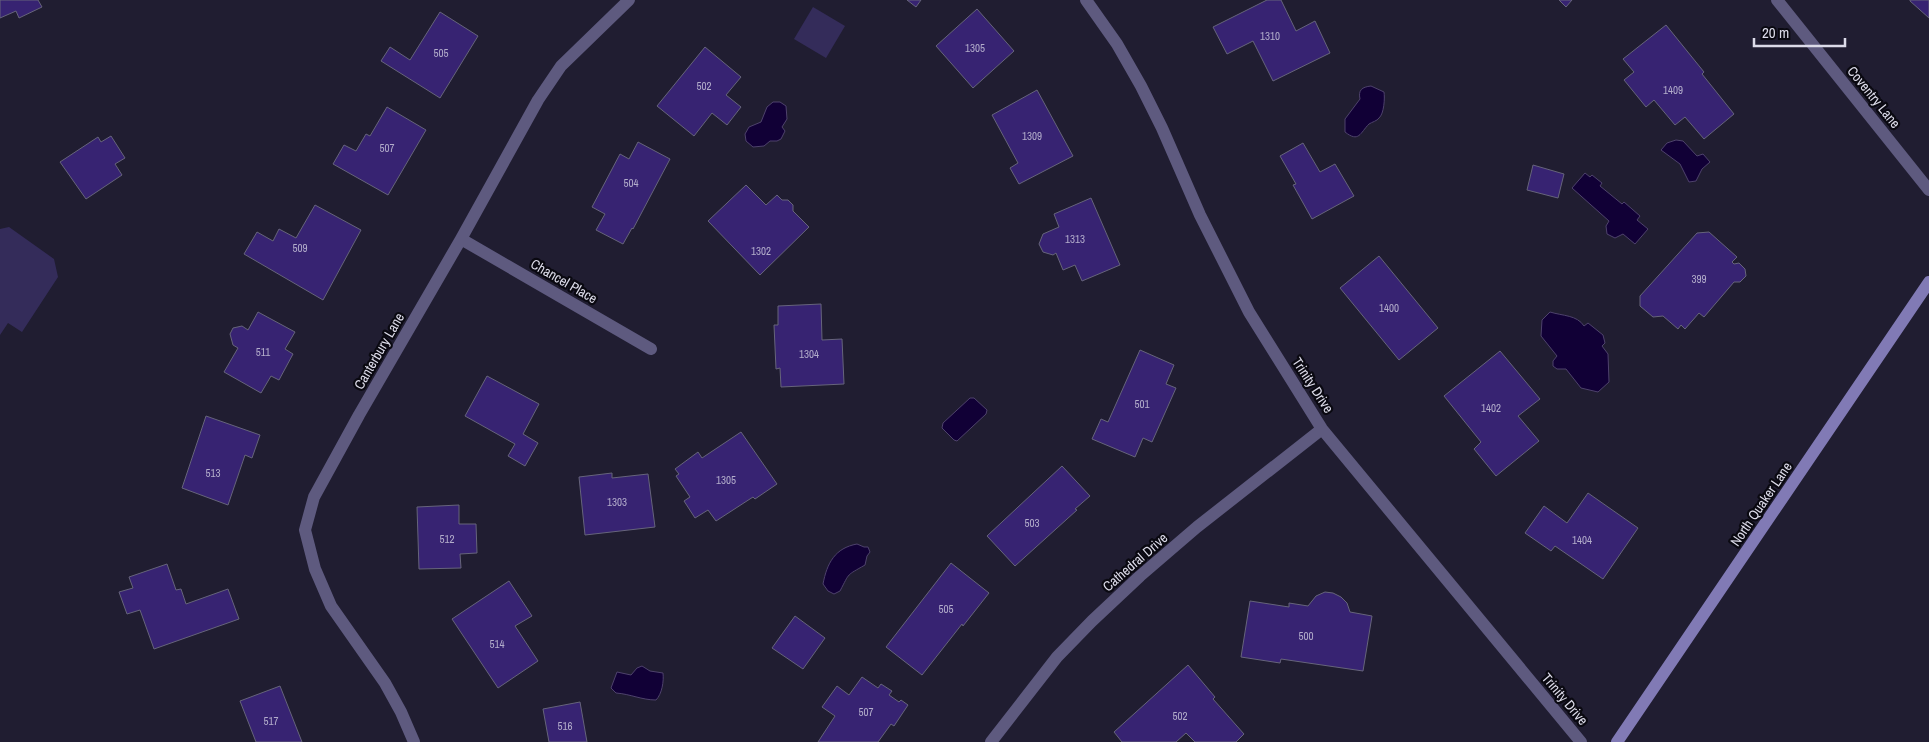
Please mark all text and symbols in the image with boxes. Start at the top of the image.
scale bar [1754,15,1845,47]
text: 20 m [1762,22,1789,43]
house number: 1310 [1260,29,1280,43]
house number: 1305 [965,41,985,55]
house number: 505 [433,46,449,60]
street label: Coventry Lane [1844,62,1904,132]
house number: 502 [696,79,712,93]
house number: 1409 [1663,83,1683,97]
house number: 1309 [1022,129,1042,143]
house number: 507 [379,141,395,155]
house number: 504 [623,176,639,190]
house number: 1313 [1065,232,1085,246]
house number: 509 [292,241,308,255]
house number: 1302 [751,244,771,258]
street label: Chancel Place [527,255,601,307]
house number: 399 [1691,272,1707,286]
house number: 1400 [1379,301,1399,315]
street label: Canterbury Lane [350,309,408,393]
house number: 511 [256,345,270,359]
house number: 1304 [799,347,819,361]
street label: Trinity Drive [1288,354,1338,416]
house number: 501 [1134,397,1150,411]
house number: 1402 [1481,401,1501,415]
street label: North Quaker Lane [1726,458,1796,550]
house number: 513 [205,466,221,480]
house number: 1305 [716,473,736,487]
house number: 1303 [607,495,627,509]
house number: 503 [1024,516,1040,530]
street label: Cathedral Drive [1099,529,1171,595]
house number: 512 [439,532,455,546]
house number: 1404 [1572,533,1592,547]
house number: 505 [938,602,954,616]
house number: 500 [1298,629,1314,643]
house number: 514 [489,637,505,651]
street label: Trinity Drive [1538,669,1592,729]
house number: 507 [858,705,874,719]
house number: 502 [1172,709,1188,723]
house number: 517 [263,714,279,728]
house number: 516 [557,719,573,733]

